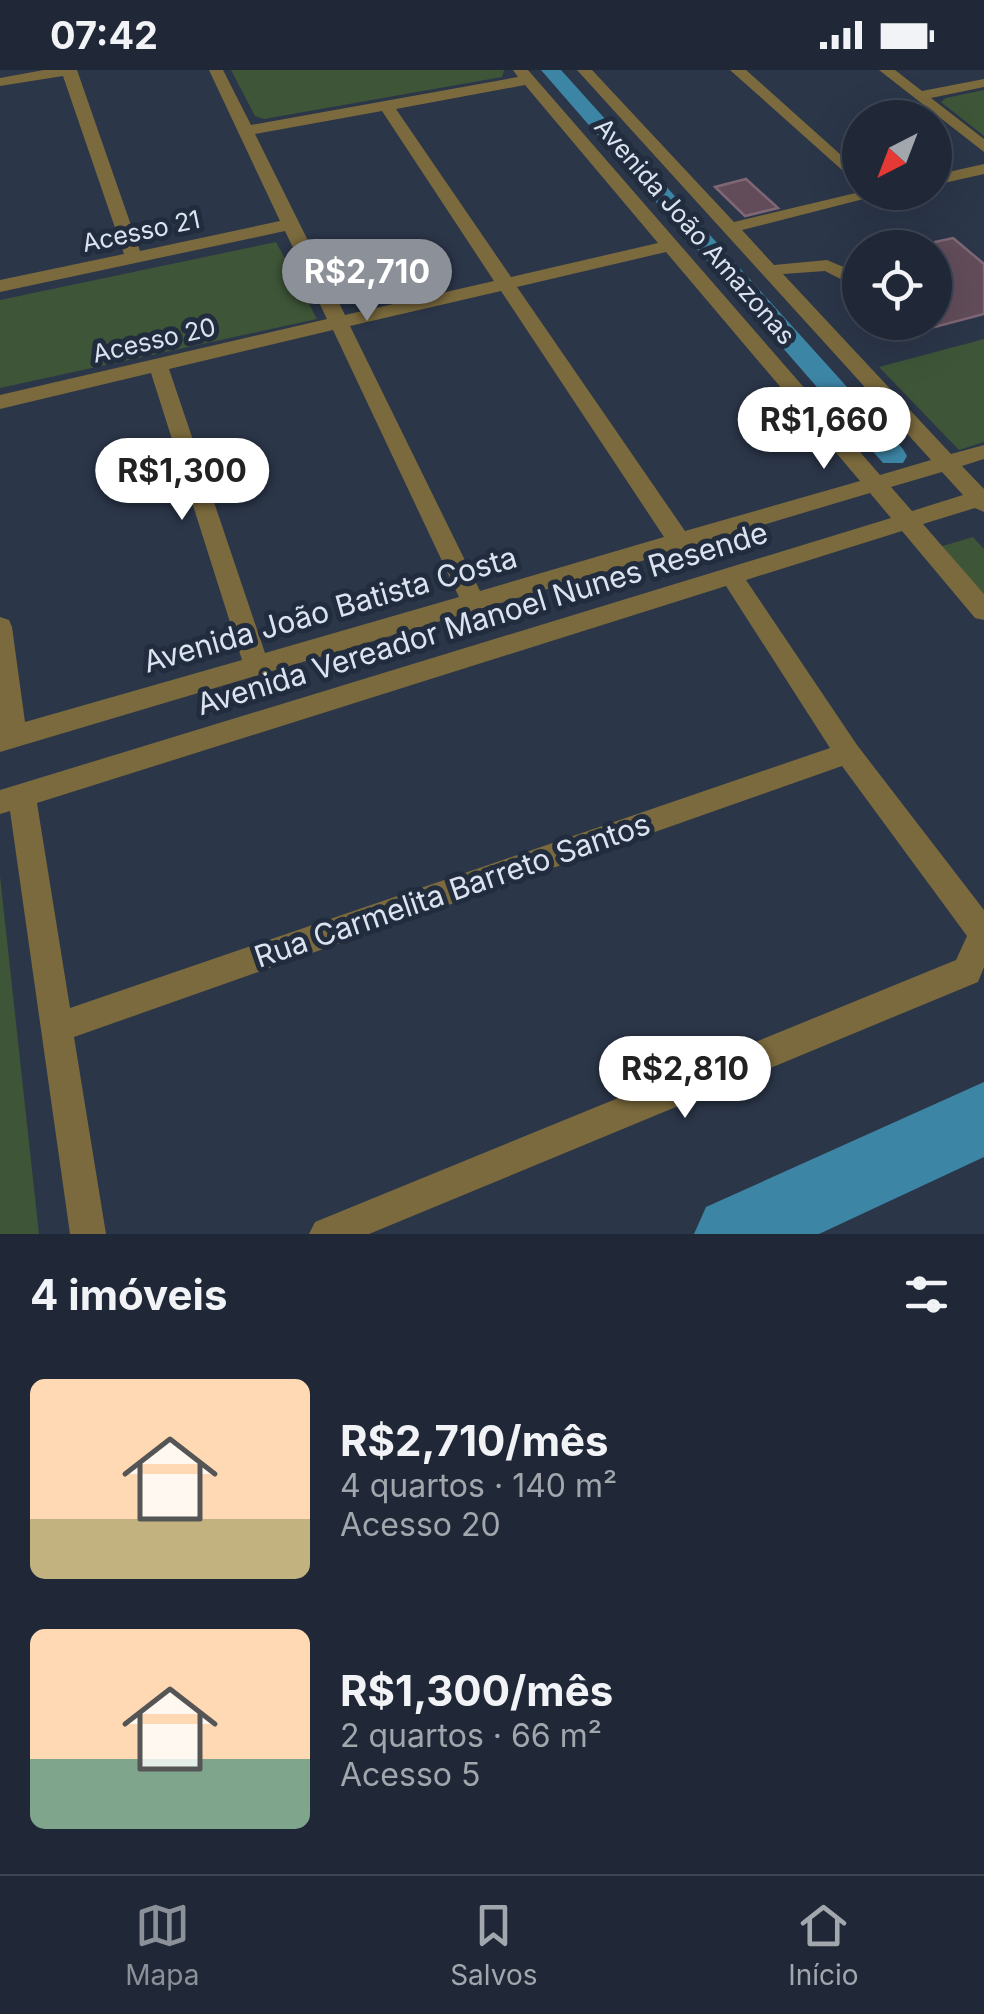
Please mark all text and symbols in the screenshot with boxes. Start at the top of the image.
text: 07:42 [50,12,158,58]
north arrow [842,100,952,210]
map controls [842,100,952,340]
street label: Avenida João Amazonas [589,112,801,350]
street label: Acesso 21 [79,204,203,258]
button: locate [842,230,952,340]
pin: R$2,710 [275,239,459,324]
text: R$2,710 [304,252,430,291]
street label: Acesso 20 [89,311,219,369]
pin: R$1,660 [732,387,916,472]
text: R$1,660 [760,400,888,439]
pin: R$1,300 [90,438,274,523]
text: R$1,300 [117,451,247,490]
street label: Avenida Vereador Manoel Nunes Resende [192,514,772,722]
street label: Avenida João Batista Costa [139,538,521,680]
street label: Rua Carmelita Barreto Santos [249,805,655,975]
pin: R$2,810 [593,1036,777,1121]
text: R$2,810 [621,1049,749,1088]
icon: filters [899,1267,954,1322]
text: 4 imóveis [30,1269,227,1320]
text: R$2,710/mês [340,1415,609,1466]
icon: home [110,1419,230,1539]
text: 4 quartos · 140 m² [340,1466,617,1505]
text: Acesso 20 [340,1505,501,1544]
text: R$1,300/mês [340,1665,613,1716]
icon: home [110,1669,230,1789]
text: 2 quartos · 66 m² [340,1716,602,1755]
text: Acesso 5 [340,1755,480,1794]
tab: Mapa [125,1898,199,1992]
tab: Salvos [450,1898,538,1992]
tab: Início [788,1898,859,1992]

